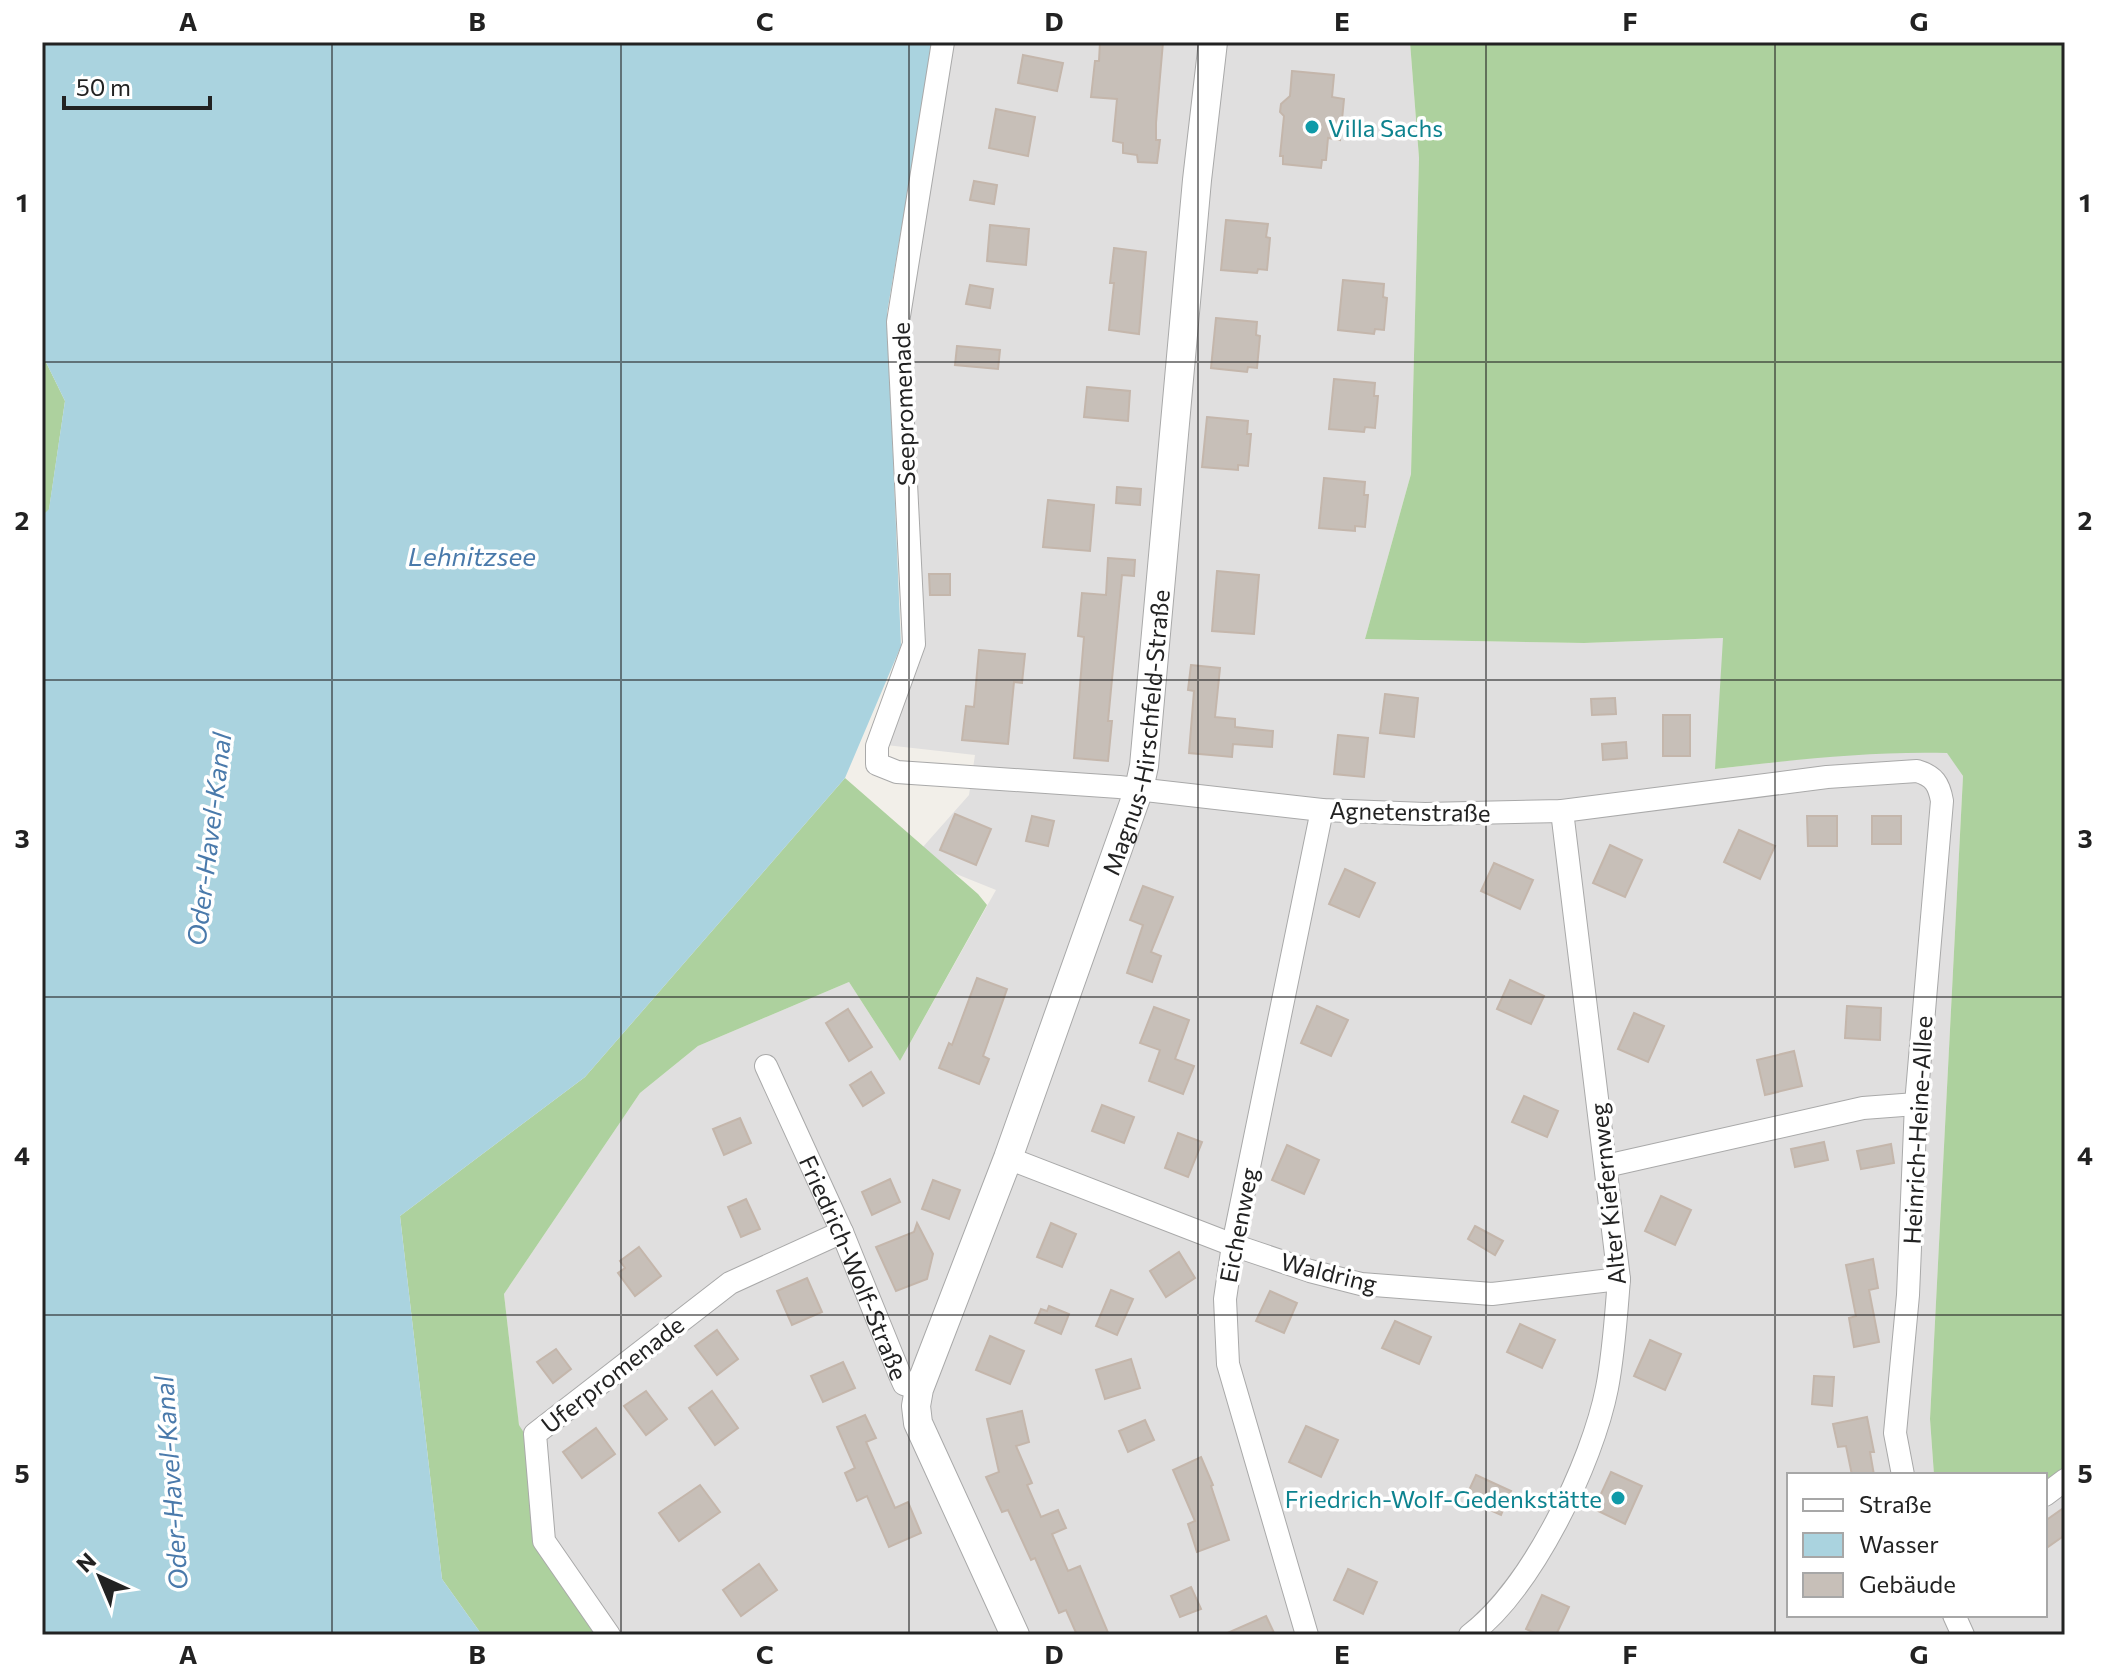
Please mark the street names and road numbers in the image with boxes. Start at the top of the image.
street label: Seepromenade [886,322,920,486]
street label: Magnus-Hirschfeld-Straße [1095,588,1174,879]
street label: Agnetenstraße [1329,795,1491,827]
street label: Heinrich-Heine-Allee [1897,1015,1937,1245]
street label: Alter Kiefernweg [1583,1101,1631,1287]
street label: Friedrich-Wolf-Straße [794,1150,915,1384]
street label: Eichenweg [1213,1165,1263,1285]
street label: Waldring [1278,1246,1380,1298]
street label: Uferpromenade [535,1309,689,1439]

